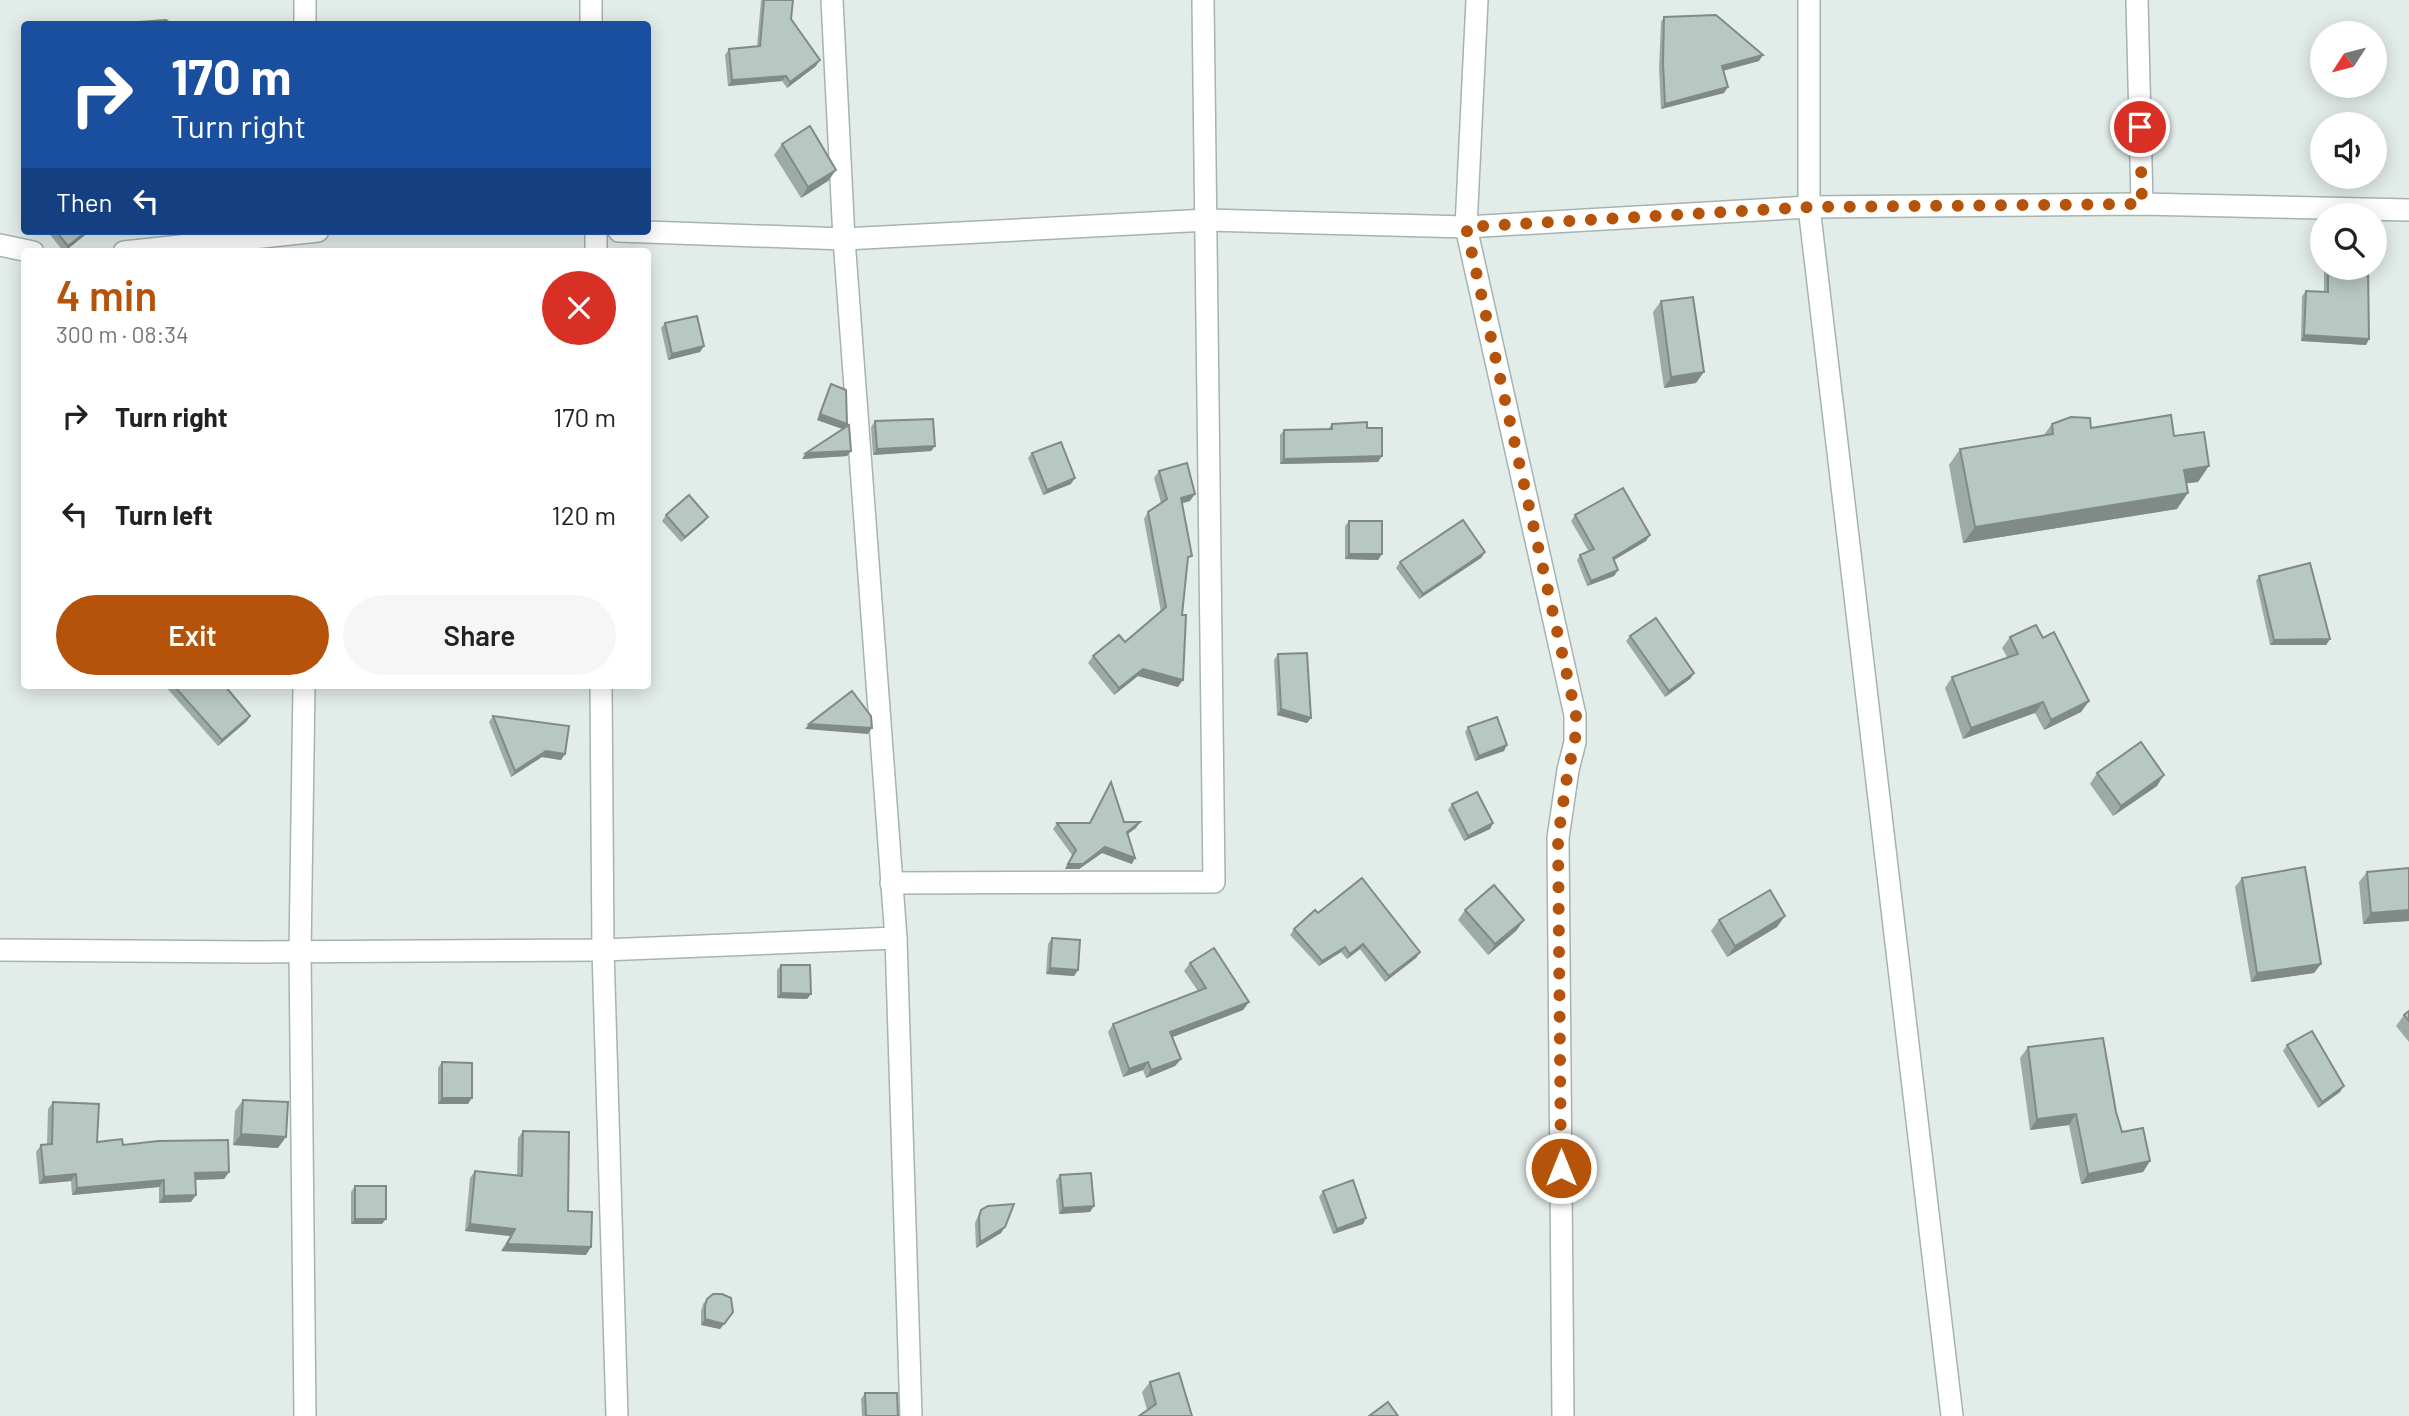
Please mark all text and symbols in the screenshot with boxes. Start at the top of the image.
north arrow [2310,21,2387,98]
map controls [2310,21,2387,280]
text: 170 m [171,46,291,105]
icon: right [56,49,147,140]
pin [2110,97,2170,157]
text: Turn right [171,106,306,144]
icon: arrive [2121,108,2159,146]
button: sound [2310,112,2387,189]
icon: left [127,182,165,220]
text: Then [56,186,113,217]
button: search [2310,203,2387,280]
text: 4 min [56,269,157,319]
button: close [542,271,616,345]
text: 300 m · 08:34 [56,320,189,348]
icon: right [56,397,94,435]
text: Turn right [115,401,228,432]
text: 170 m [553,401,616,432]
icon: left [56,495,94,533]
text: Turn left [115,499,213,530]
text: 120 m [552,499,616,530]
button: Exit [56,595,329,675]
button: Share [343,595,616,675]
position arrow [1524,1131,1598,1205]

